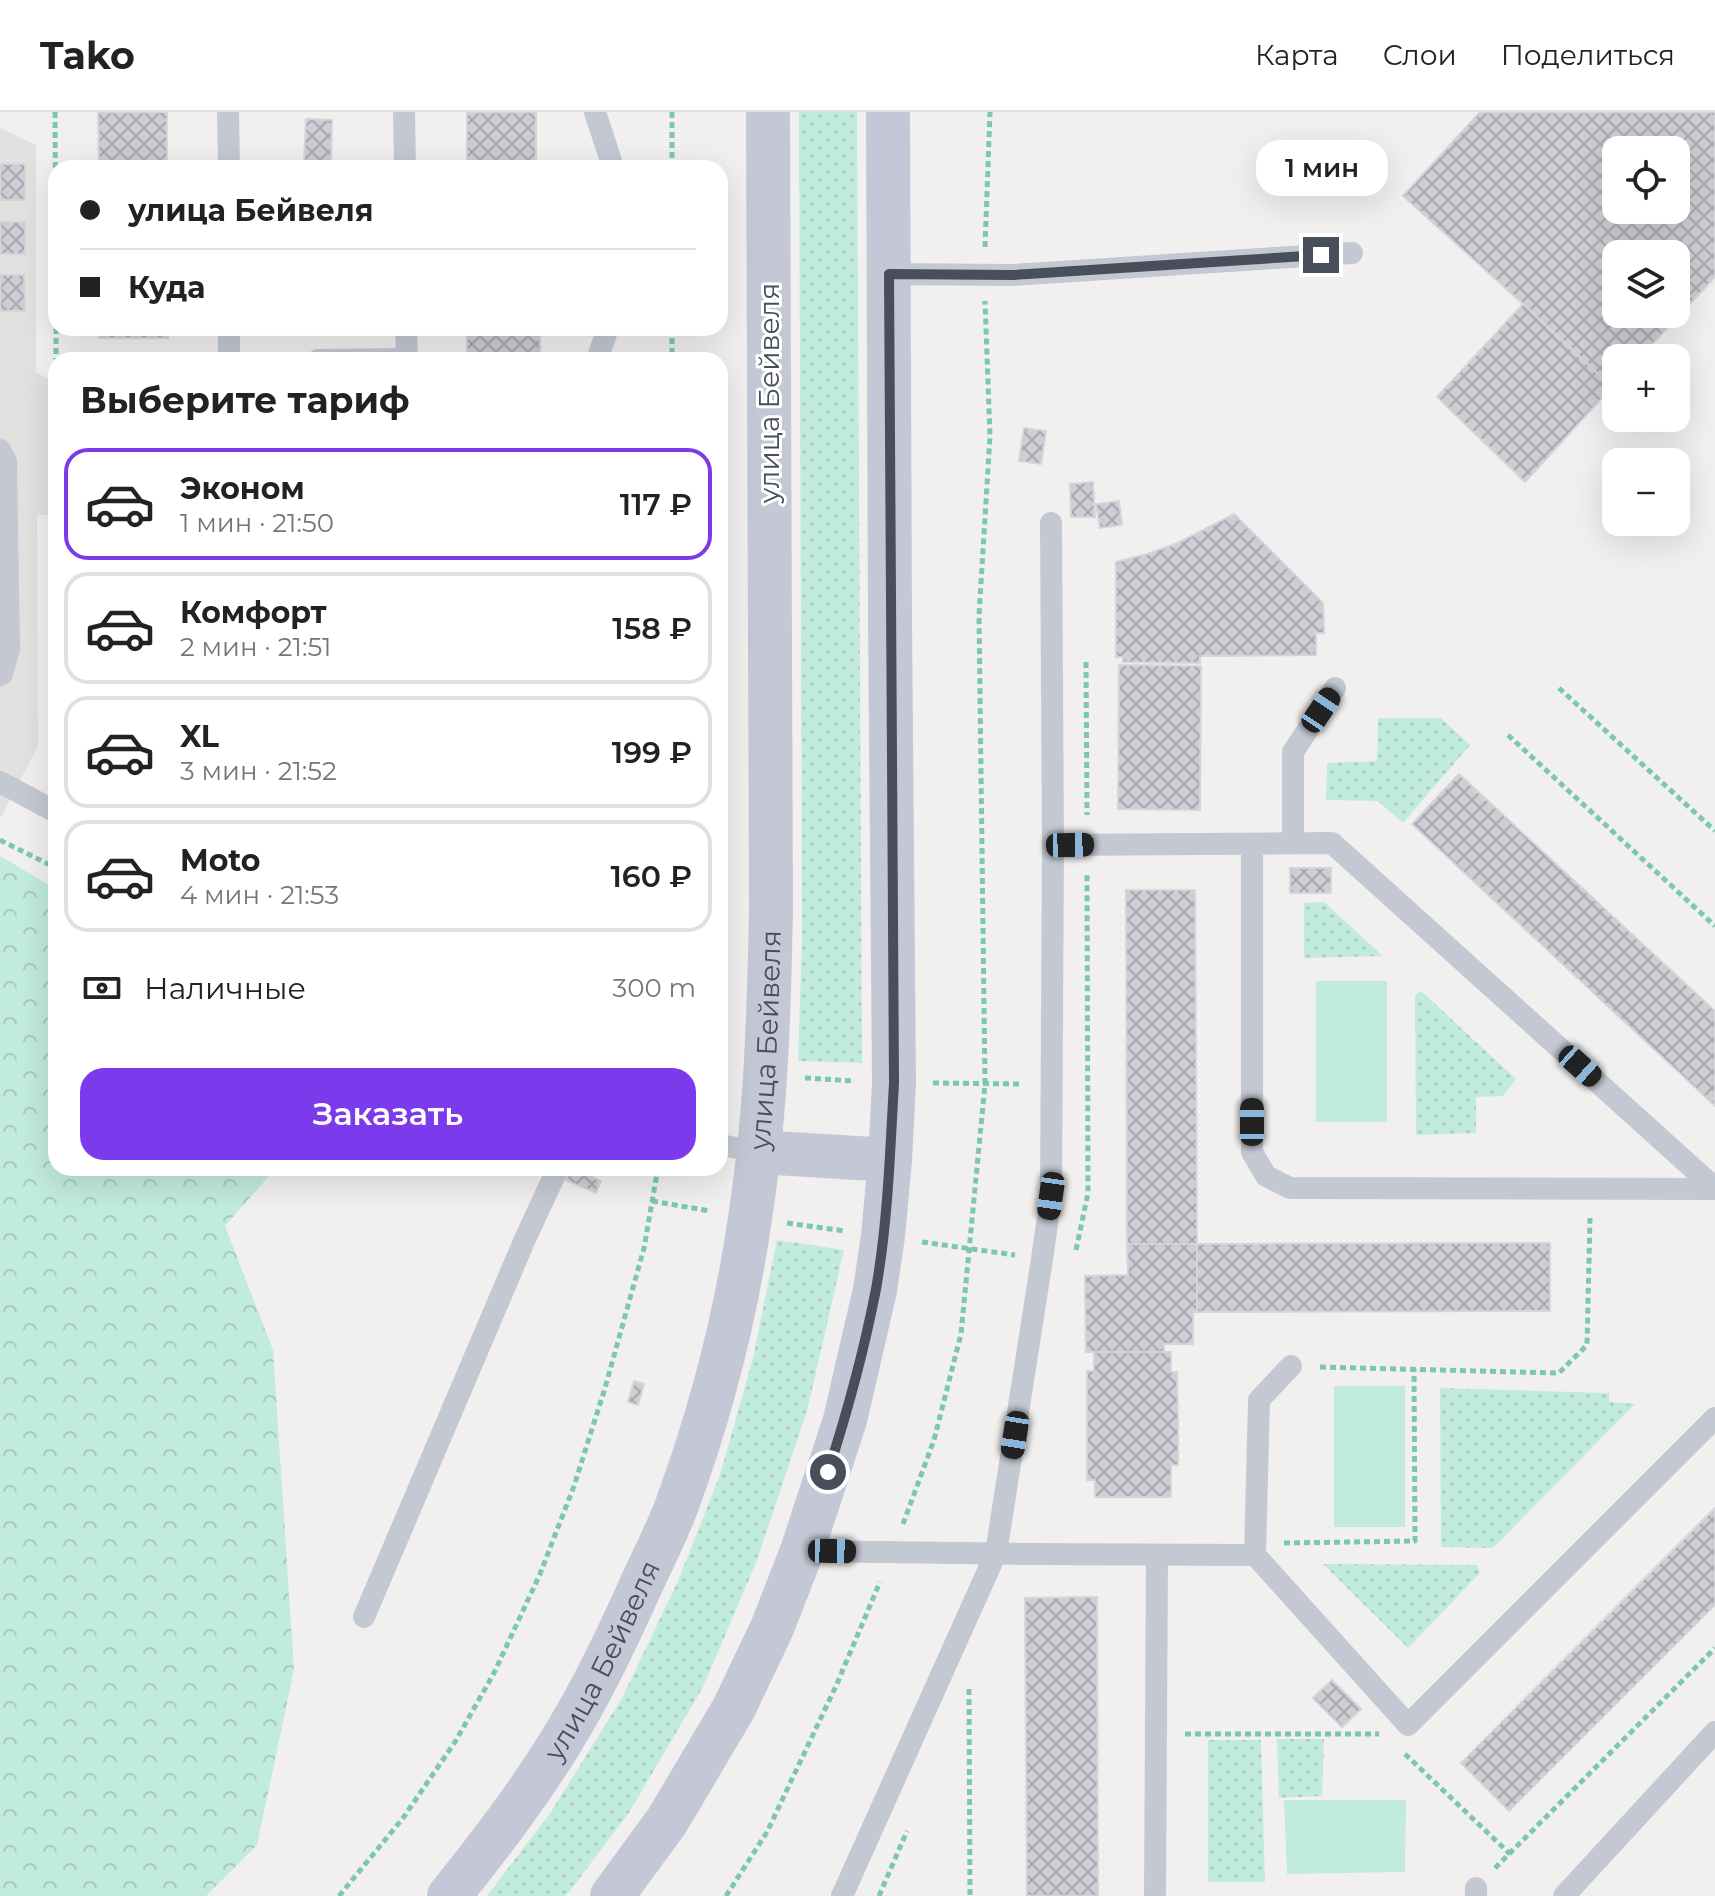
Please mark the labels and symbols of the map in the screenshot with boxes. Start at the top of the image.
callout: 1 мин [1255,139,1387,195]
route end [1303,237,1339,273]
street label: улица Бейвеля [752,283,786,504]
car [1298,683,1344,737]
car [1046,833,1094,857]
street label: улица Бейвеля [742,930,788,1153]
car [1554,1041,1606,1091]
car [1240,1098,1264,1146]
car [1036,1171,1066,1221]
car [999,1409,1031,1461]
route start [810,1454,846,1490]
car [808,1539,856,1563]
street label: улица Бейвеля [536,1555,667,1768]

